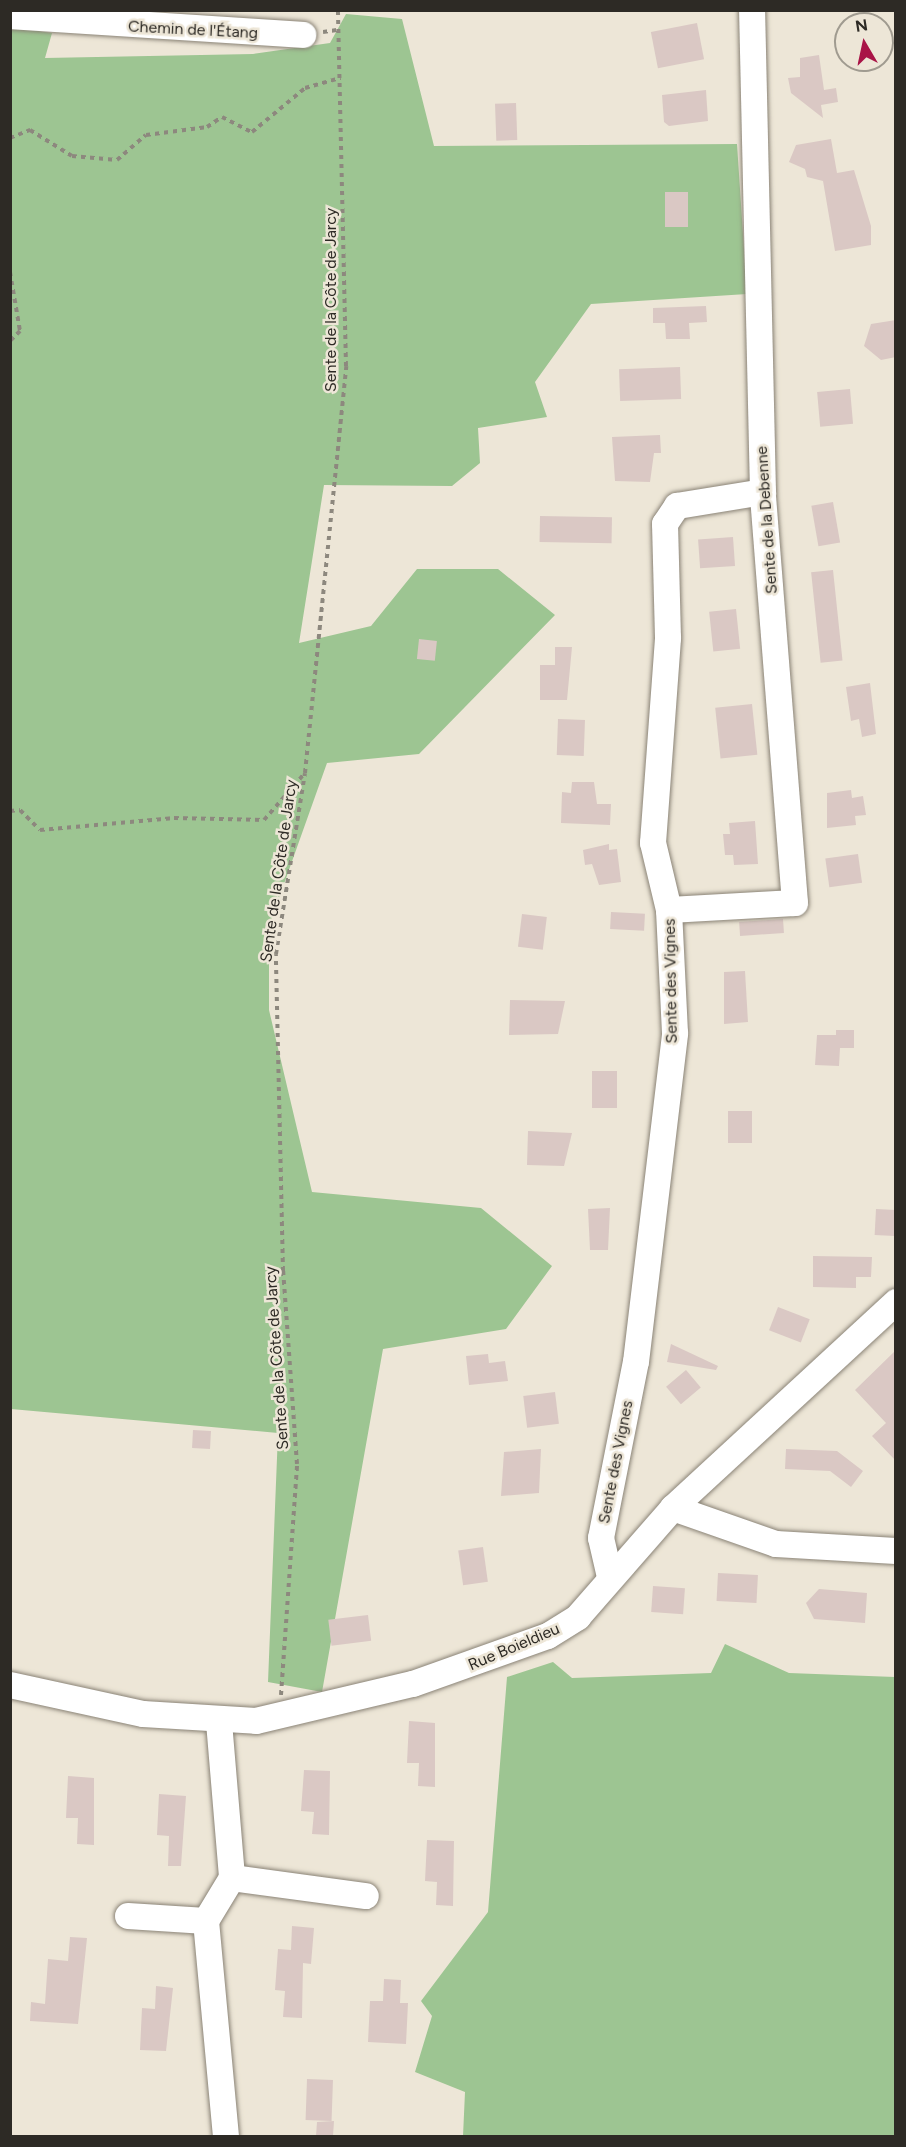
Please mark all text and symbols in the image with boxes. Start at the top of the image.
north arrow [834,12,894,72]
text: N [854,15,869,36]
street label: Chemin de l'Étang [128,17,258,43]
street label: Sente de la Côte de Jarcy [321,208,341,392]
street label: Sente de la Debenne [752,445,782,595]
street label: Sente de la Côte de Jarcy [257,778,301,964]
street label: Sente des Vignes [660,918,682,1044]
street label: Sente de la Côte de Jarcy [261,1265,293,1451]
street label: Sente des Vignes [595,1399,637,1525]
street label: Rue Boieldieu [465,1619,563,1675]

